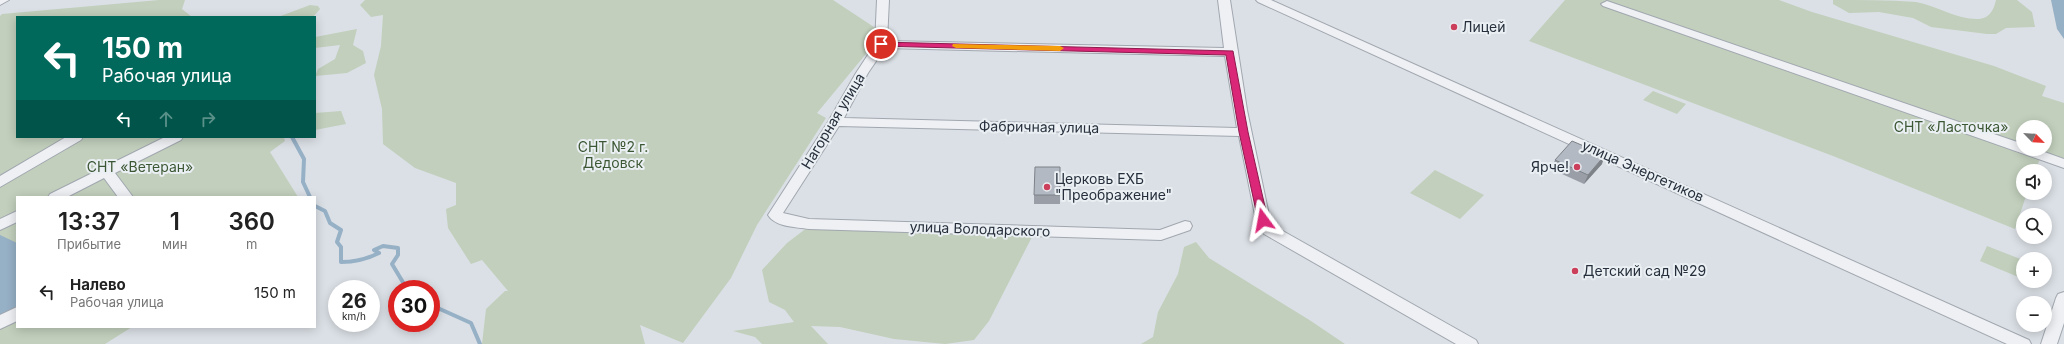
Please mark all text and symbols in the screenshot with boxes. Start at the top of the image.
place label: Лицей [1462,18,1506,35]
marker: Лицей [1449,22,1459,32]
pin [864,27,898,61]
text: 150 m [102,31,183,65]
icon: left [36,32,88,84]
icon: arrive [870,33,892,55]
text: Рабочая улица [102,65,232,86]
street label: Нагорная улица [797,70,868,172]
icon: left [113,108,135,130]
icon: ahead [155,108,177,130]
icon: right [197,108,219,130]
street label: Фабричная улица [979,117,1099,136]
park label: СНТ «Ласточка» [1894,118,2008,135]
north arrow [2016,120,2052,156]
map controls [2016,120,2052,332]
street label: улица Энергетиков [1580,136,1707,205]
park label: СНТ №2 г. Дедовск [578,138,648,171]
park label: СНТ «Ветеран» [87,158,193,175]
place label: Ярче! [1531,158,1569,175]
marker: Ярче! [1572,162,1582,172]
button: sound [2016,164,2052,200]
place label: Церковь ЕХБ "Преображение" [1055,170,1172,203]
marker: Церковь ЕХБ "Преображение" [1042,182,1052,192]
position arrow [1242,199,1284,241]
text: 13:37 [58,207,120,236]
text: 1 [170,207,180,236]
text: 360 [229,207,275,236]
button: search [2016,208,2052,244]
street label: улица Володарского [909,218,1051,239]
text: Прибытие [57,236,121,252]
text: мин [162,236,188,252]
text: m [246,236,257,252]
button: + [2016,252,2052,288]
place label: Детский сад №29 [1583,262,1706,279]
marker: Детский сад №29 [1570,266,1580,276]
text: Налево [70,275,126,294]
speed limit sign: 30 [388,280,440,332]
icon: left [36,281,58,303]
text: 150 m [254,283,296,302]
text: 26 [341,289,367,313]
text: Рабочая улица [70,294,164,310]
button: − [2016,296,2052,332]
text: km/h [342,310,366,322]

